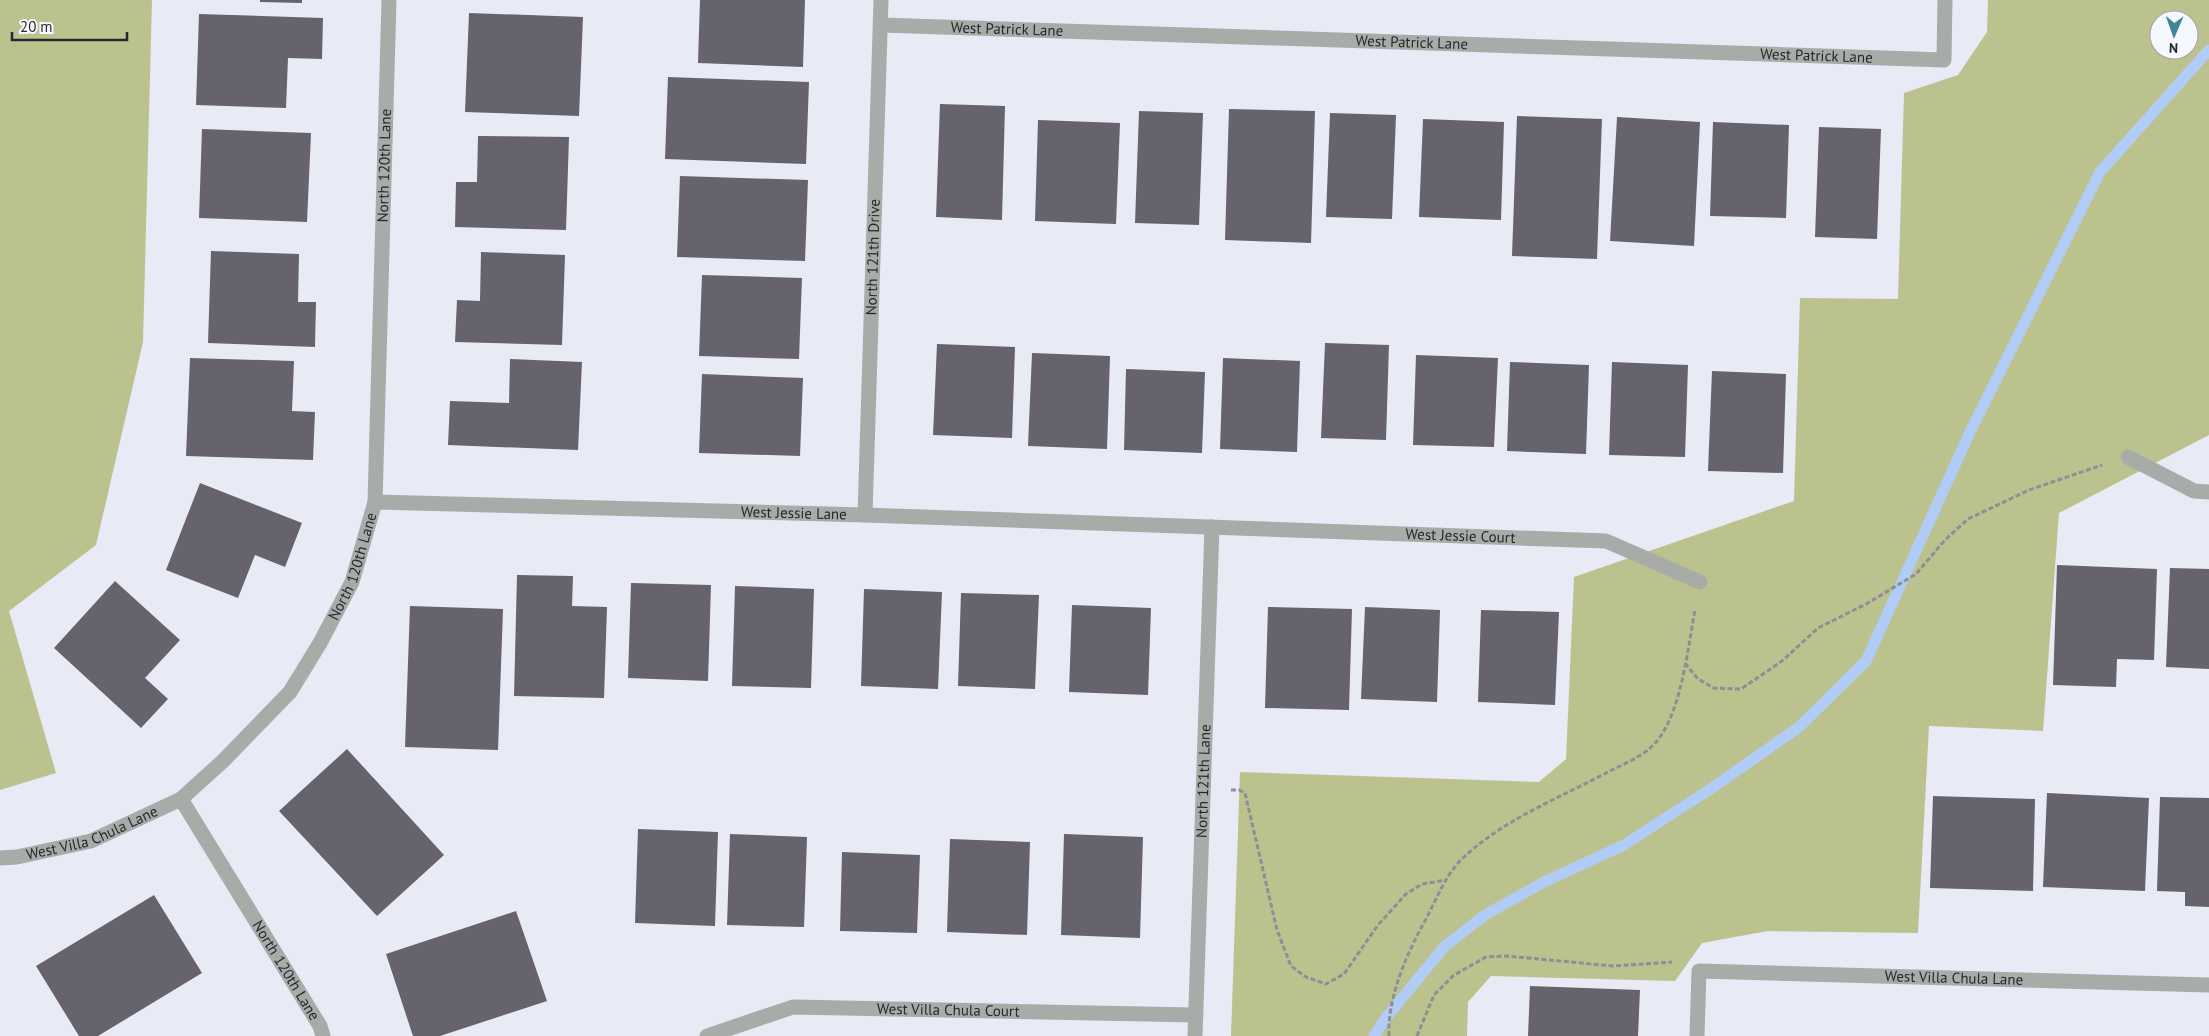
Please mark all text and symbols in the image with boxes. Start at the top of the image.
scale bar [12,10,128,42]
north arrow [2149,10,2199,60]
text: 20 m [20,17,53,36]
street label: West Patrick Lane [950,17,1064,40]
street label: West Patrick Lane [1355,31,1468,53]
text: N [2169,39,2178,57]
street label: West Patrick Lane [1760,44,1873,67]
street label: North 120th Lane [373,108,395,223]
street label: North 121th Drive [861,199,884,316]
street label: West Jessie Lane [741,502,847,524]
street label: North 120th Lane [324,510,380,623]
street label: West Jessie Court [1405,524,1516,547]
street label: North 121th Lane [1192,724,1214,838]
street label: West Villa Chula Lane [24,801,161,864]
street label: North 120th Lane [249,917,324,1024]
street label: West Villa Chula Lane [1884,966,2023,989]
street label: West Villa Chula Court [877,999,1020,1020]

